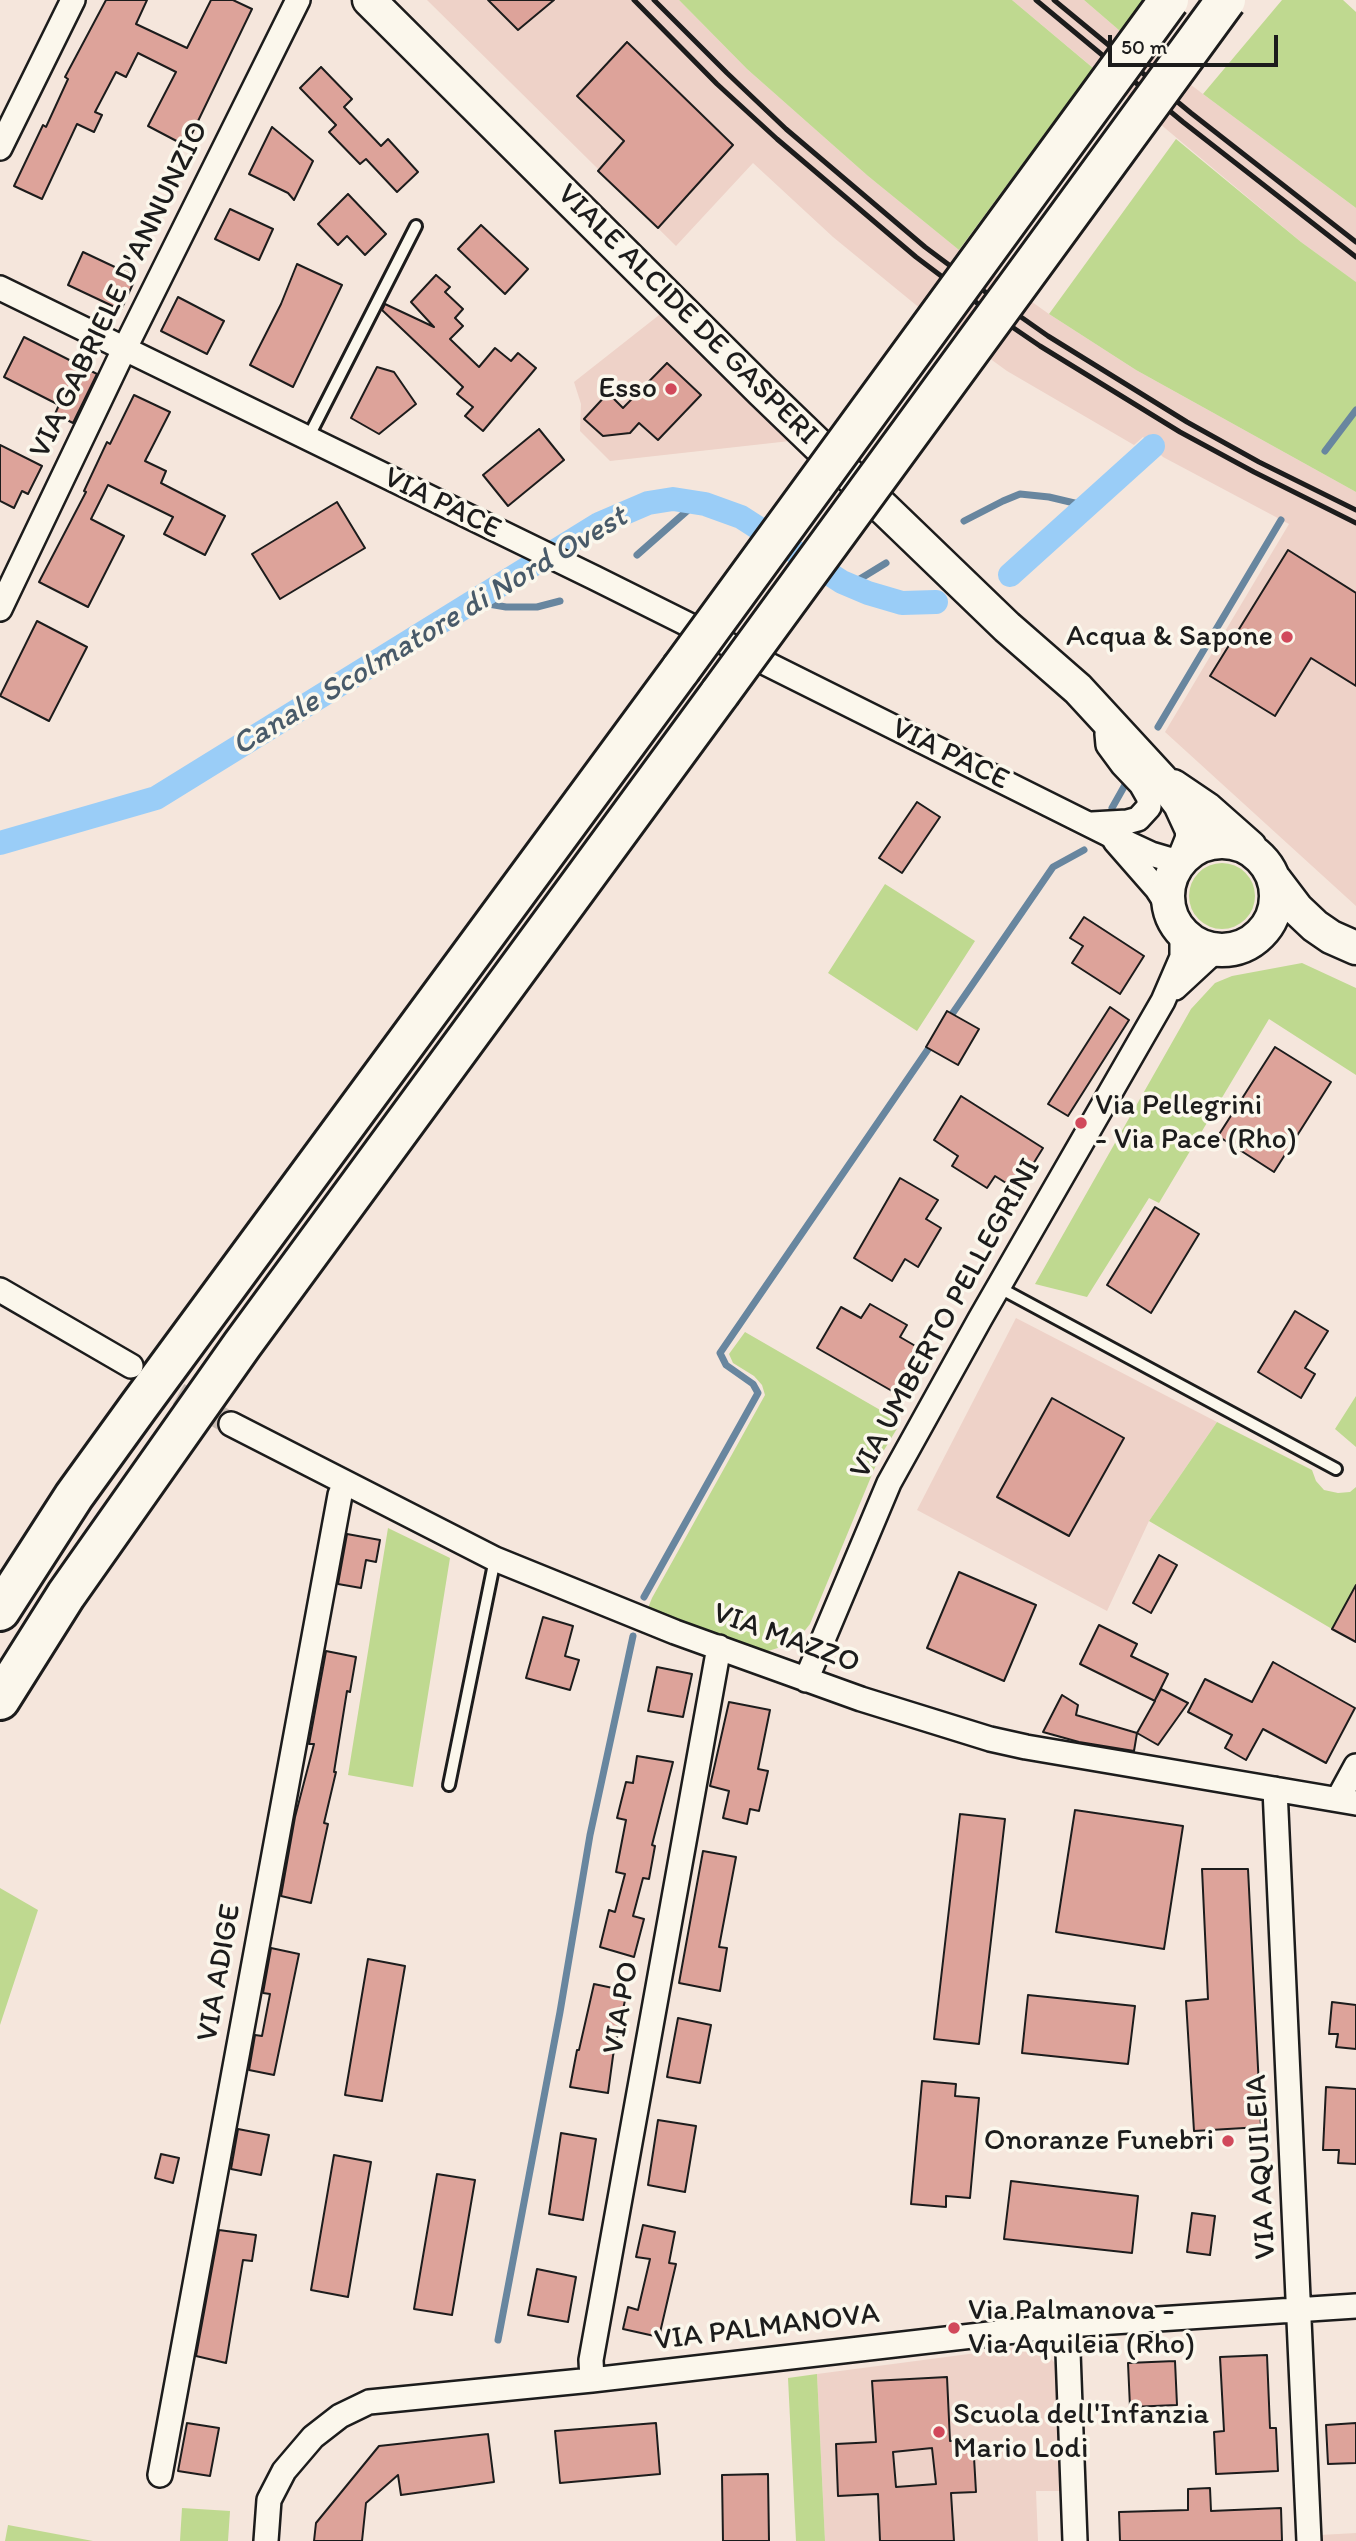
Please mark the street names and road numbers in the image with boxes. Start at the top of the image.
street label: VIA GABRIELE D'ANNUNZIO [23,116,217,464]
street label: VIALE ALCIDE DE GASPERI [549,177,825,453]
street label: VIA PACE [377,460,507,548]
street label: VIA PACE [885,711,1015,799]
street label: VIA UMBERTO PELLEGRINI [843,1153,1049,1485]
street label: VIA MAZZO [708,1596,864,1682]
street label: VIA ADIGE [190,1901,250,2045]
street label: VIA PO [596,1959,648,2057]
street label: VIA AQUILEIA [1239,2074,1285,2260]
street label: VIA PALMANOVA [652,2296,882,2360]

